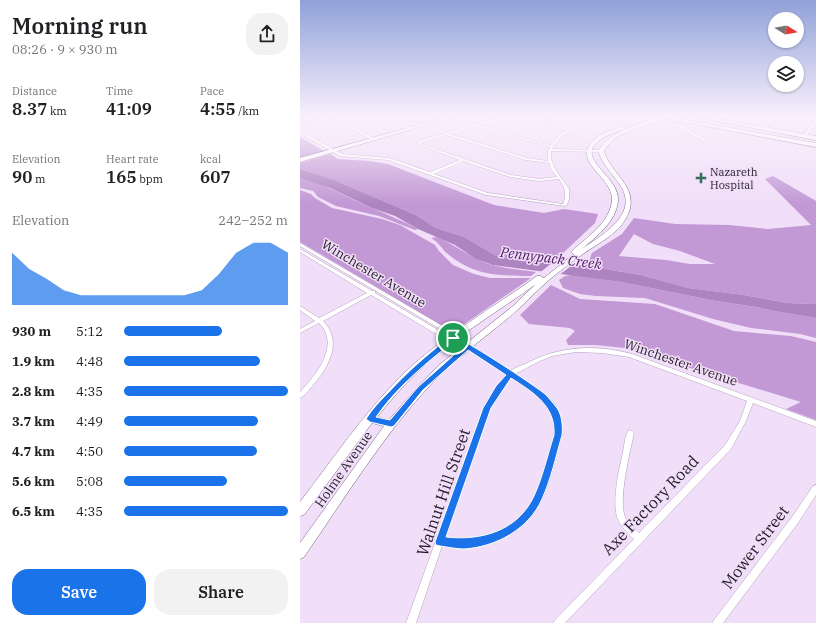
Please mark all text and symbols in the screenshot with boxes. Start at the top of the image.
text: Morning run [12,11,148,40]
north arrow [768,12,804,48]
map controls [768,12,804,92]
button: share [246,13,288,55]
text: 08:26 · 9 × 930 m [12,41,118,58]
button: layers [768,56,804,92]
text: Distance [12,84,57,98]
text: Time [106,84,133,98]
text: Pace [200,84,224,98]
text: 8.37 [12,98,47,120]
text: 41:09 [106,98,152,120]
text: 4:55 [200,98,236,120]
text: km [47,104,67,118]
text: /km [236,104,259,118]
text: Elevation [12,152,60,166]
text: Heart rate [106,152,159,166]
text: kcal [200,152,221,166]
place label: Nazareth Hospital [710,165,758,192]
text: 90 [12,166,32,188]
text: 165 [106,166,137,188]
text: 607 [200,166,231,188]
text: m [32,172,45,186]
text: bpm [137,172,163,186]
marker: Nazareth Hospital [695,172,707,184]
text: Elevation [12,212,69,229]
text: 242–252 m [218,212,288,229]
street label: Winchester Avenue [318,236,429,311]
water label: Pennypack Creek [498,243,603,273]
pin [436,321,470,355]
text: 930 m [12,323,51,340]
text: 5:12 [76,323,103,340]
icon: arrive [442,327,464,349]
street label: Winchester Avenue [622,335,740,390]
text: 1.9 km [12,353,55,370]
text: 4:48 [76,353,103,370]
text: 2.8 km [12,383,55,400]
text: 4:35 [76,383,103,400]
text: 3.7 km [12,413,55,430]
text: 4:49 [76,413,103,430]
street label: Walnut Hill Street [412,425,474,558]
street label: Holme Avenue [311,428,376,511]
text: 4.7 km [12,443,55,460]
text: 4:50 [76,443,103,460]
street label: Axe Factory Road [597,451,703,559]
text: 5.6 km [12,473,55,490]
text: 5:08 [76,473,103,490]
street label: Mower Street [717,501,793,593]
text: 6.5 km [12,503,55,520]
text: 4:35 [76,503,103,520]
button: Save [12,569,146,615]
button: Share [154,569,288,615]

